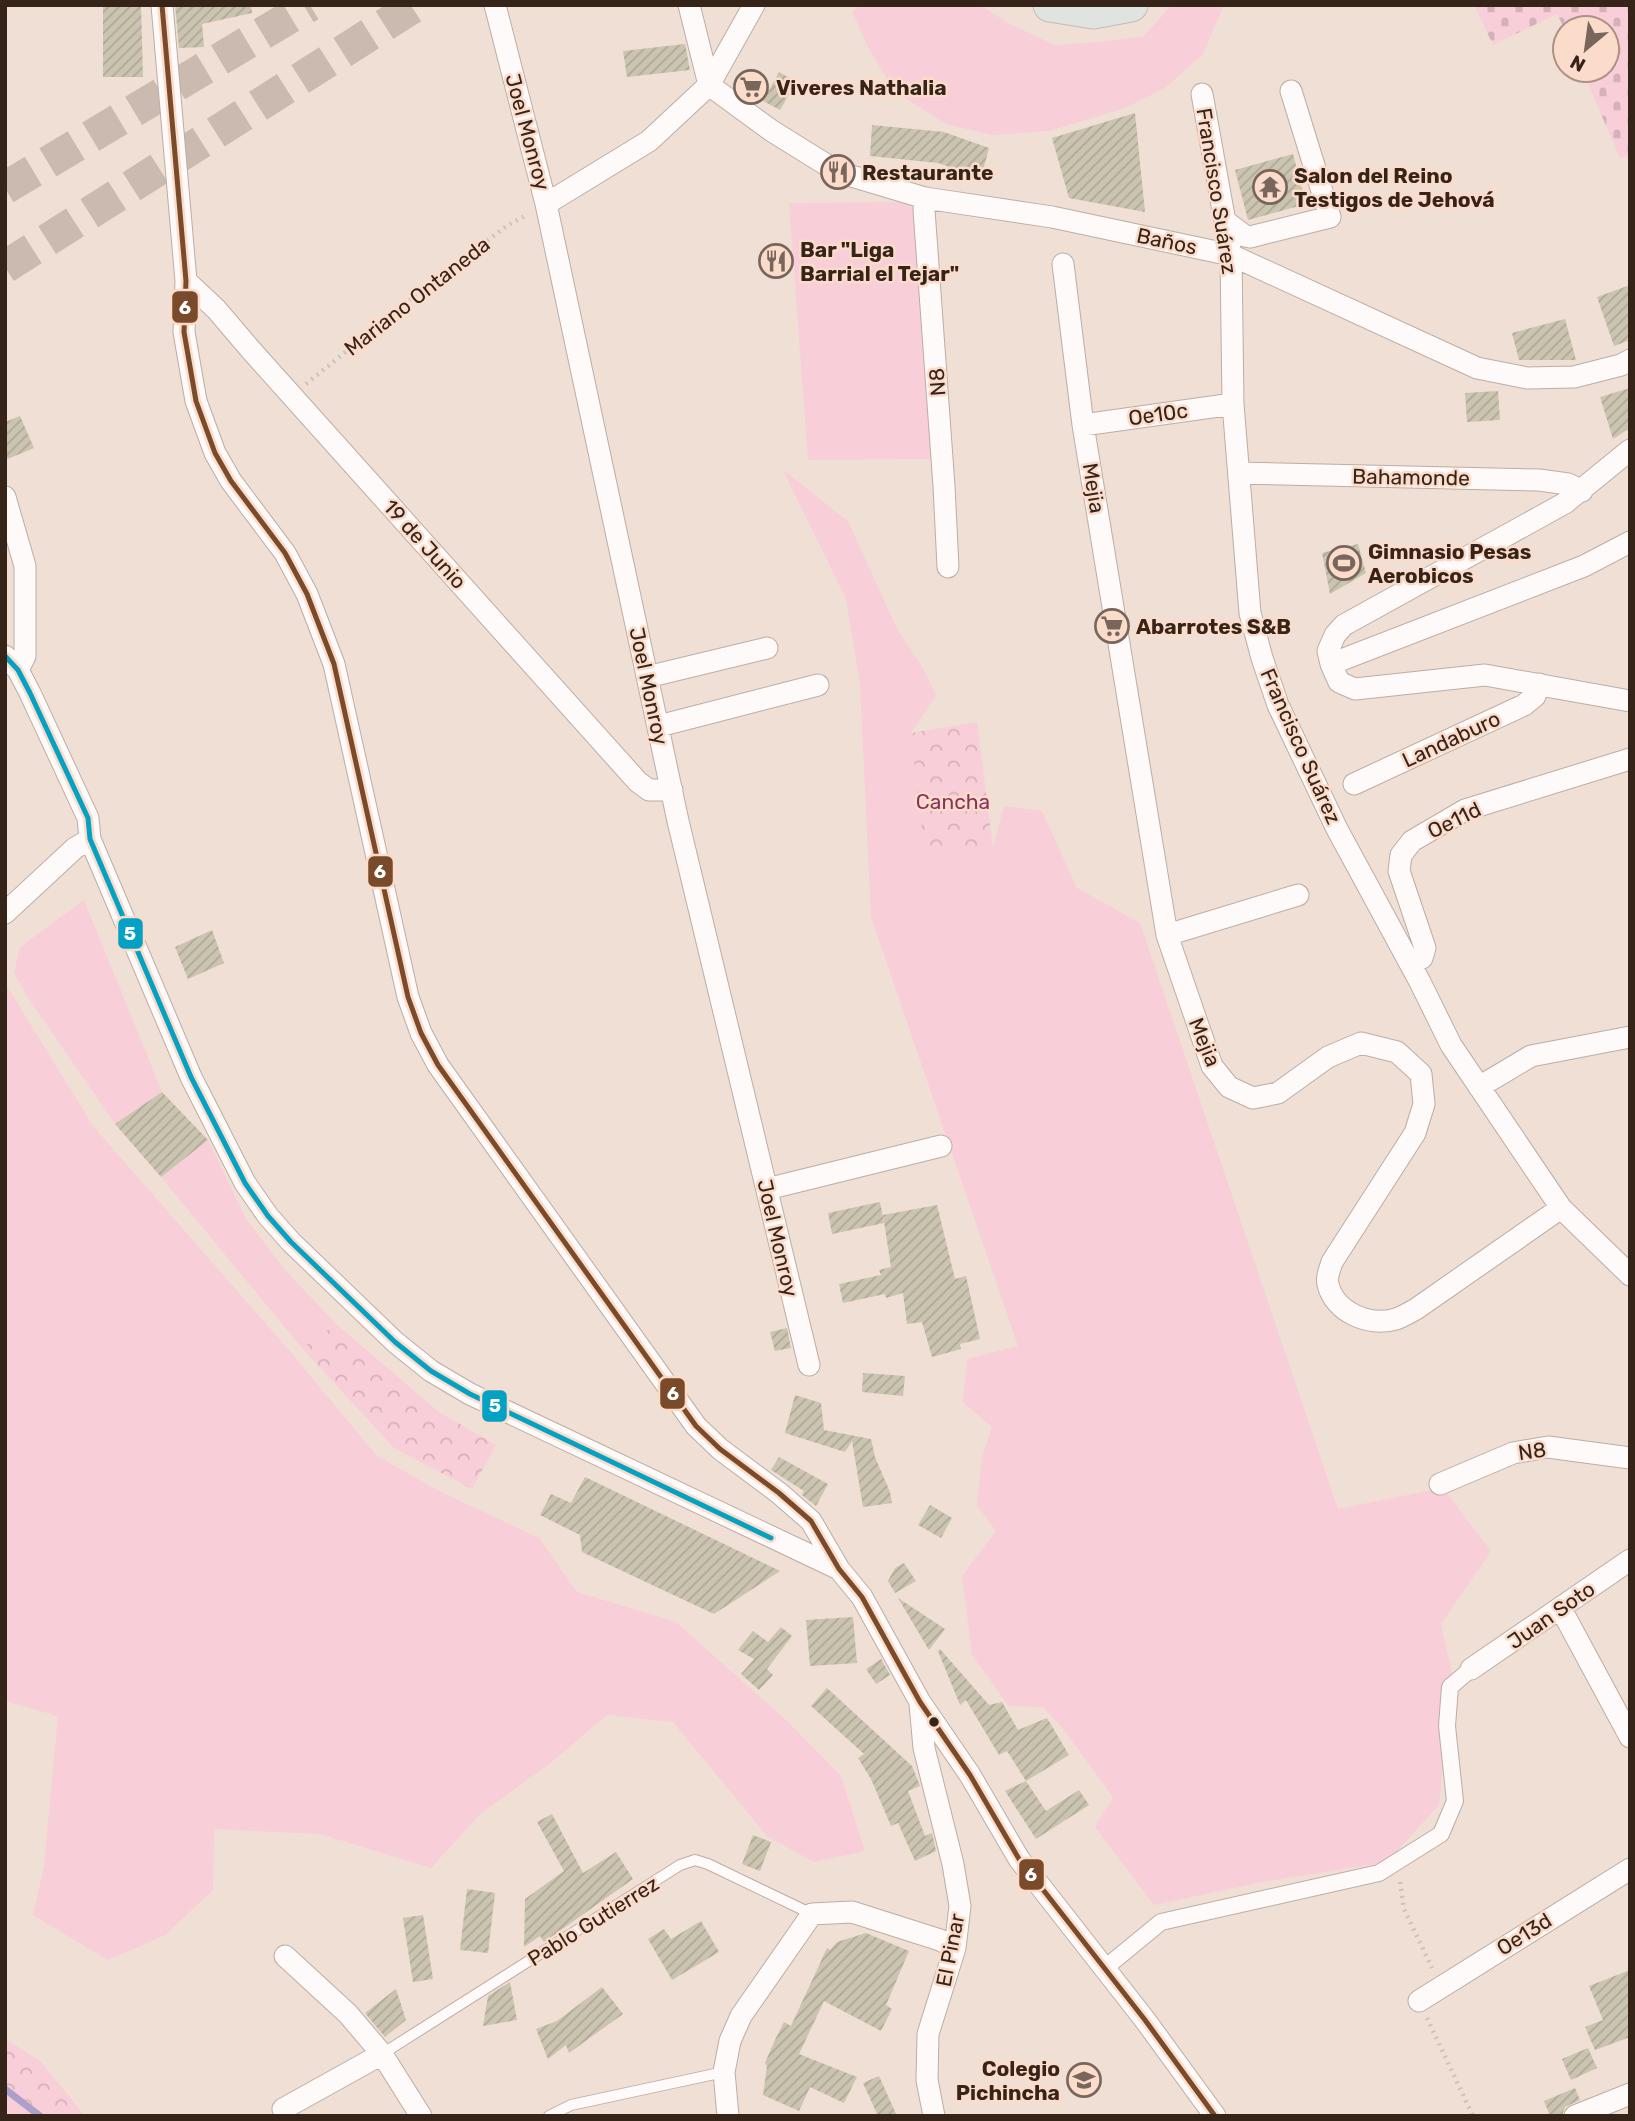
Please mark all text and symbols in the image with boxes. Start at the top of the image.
north arrow [1551,14,1621,84]
text: N [1566,50,1590,77]
supermarket icon: Viveres Nathalia [732,68,770,106]
street label: Joel Monroy [500,71,556,193]
place label: Viveres Nathalia [776,75,947,100]
street label: Francisco Suárez [1192,106,1242,276]
restaurant icon: Restaurante [819,153,857,191]
place label: Restaurante [862,160,993,185]
place label: Salon del Reino Testigos de Jehová [1294,163,1495,212]
temple icon: Salon del Reino Testigos de Jehová [1251,168,1289,206]
street label: Baños [1135,222,1199,260]
street label: Mariano Ontaneda [339,231,495,361]
place label: Bar "Liga Barrial el Tejar" [800,237,959,286]
restaurant icon: Bar "Liga Barrial el Tejar" [757,242,795,280]
line badge: 6 [171,290,199,324]
text: 6 [179,296,191,319]
street label: N8 [924,367,950,397]
street label: Oe10c [1127,397,1189,431]
street label: Mejia [1078,461,1110,515]
street label: Bahamonde [1352,463,1470,491]
street label: 19 de Junio [378,494,472,594]
place label: Gimnasio Pesas Aerobicos [1368,539,1531,588]
sports icon: Gimnasio Pesas Aerobicos [1325,544,1363,582]
supermarket icon: Abarrotes S&B [1093,607,1131,645]
place label: Abarrotes S&B [1136,614,1291,639]
street label: Joel Monroy [624,625,674,748]
street label: Francisco Suárez [1255,664,1347,828]
street label: Landaburo [1398,705,1504,773]
park label: Cancha [916,789,990,814]
street label: Oe11d [1423,796,1485,844]
line badge: 6 [367,855,394,888]
text: 6 [374,860,386,883]
line badge: 5 [117,917,144,950]
text: 5 [124,922,136,945]
street label: Mejia [1184,1014,1226,1070]
street label: Joel Monroy [752,1177,804,1300]
line badge: 6 [659,1377,686,1410]
text: 6 [667,1382,679,1405]
line badge: 5 [481,1389,508,1423]
text: 5 [489,1394,501,1417]
street label: N8 [1516,1437,1548,1465]
street label: Juan Soto [1503,1576,1599,1654]
unlabelled marker [927,1715,941,1729]
line badge: 6 [1018,1858,1045,1891]
text: 6 [1025,1863,1037,1886]
street label: Pablo Gutierrez [523,1871,663,1971]
street label: Oe13d [1492,1907,1556,1961]
street label: El Pinar [931,1911,969,1989]
place label: Colegio Pichincha [956,2056,1060,2105]
school or university icon: Colegio Pichincha [1065,2061,1103,2099]

